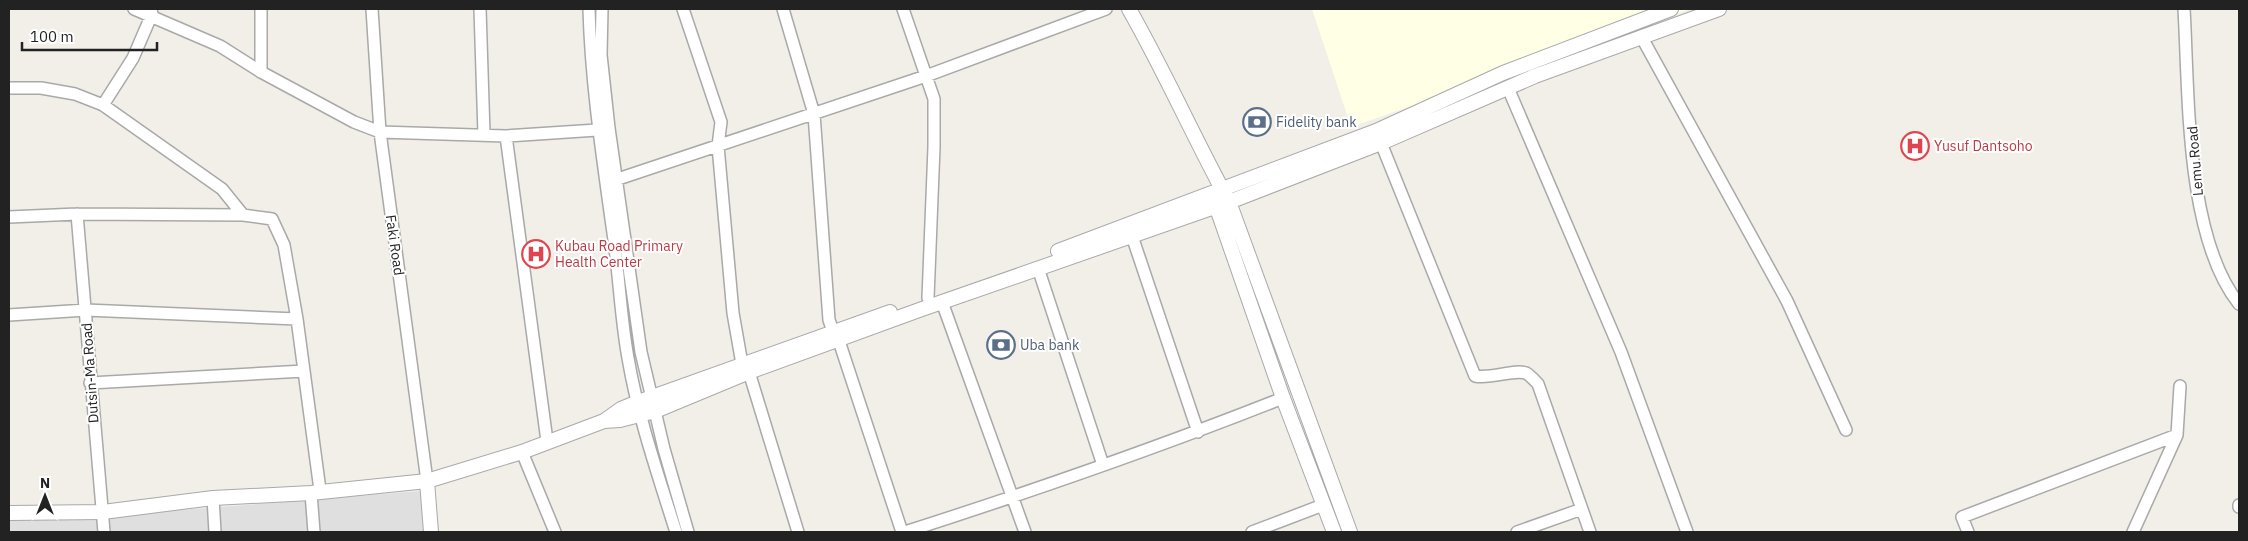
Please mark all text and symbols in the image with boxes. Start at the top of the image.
scale bar [22,20,158,52]
text: 100 m [30,27,74,46]
bank icon: Fidelity bank [1242,107,1272,137]
place label: Fidelity bank [1276,113,1357,131]
street label: Lemu Road [2183,125,2207,197]
hospital icon: Yusuf Dantsoho [1900,131,1930,161]
place label: Yusuf Dantsoho [1934,137,2033,155]
street label: Faki Road [382,213,408,277]
place label: Kubau Road Primary Health Center [555,237,683,271]
hospital icon: Kubau Road Primary Health Center [521,239,551,269]
street label: Dutsin-Ma Road [78,322,102,424]
bank icon: Uba bank [986,330,1016,360]
place label: Uba bank [1020,336,1080,354]
north arrow [20,471,70,521]
text: N [40,474,50,492]

